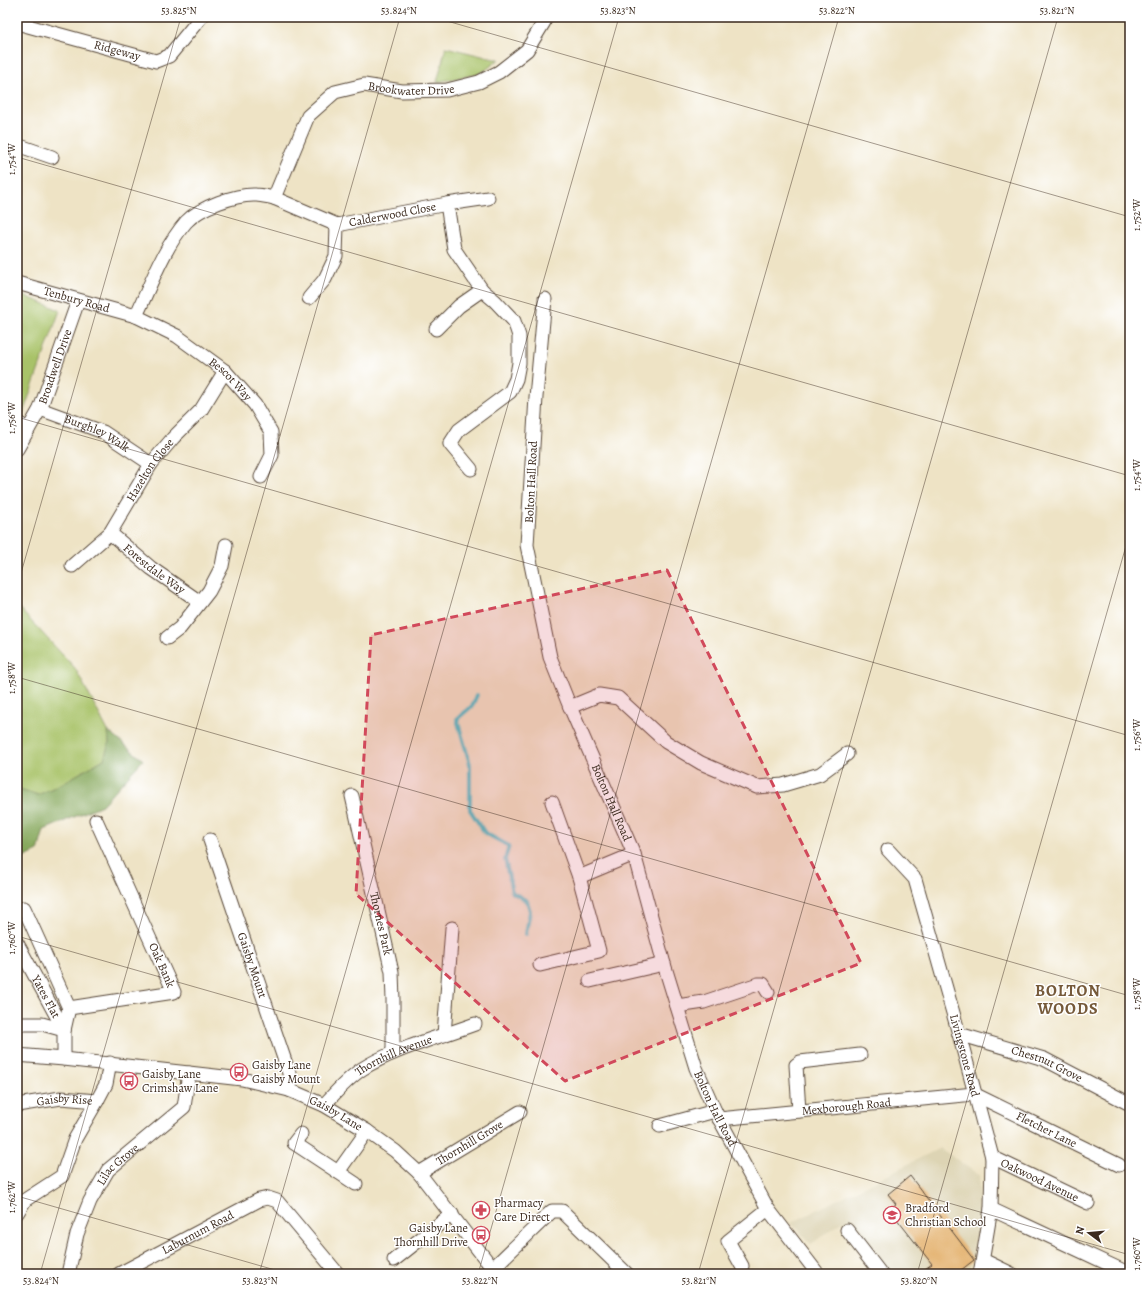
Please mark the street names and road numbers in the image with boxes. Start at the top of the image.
street label: Ridgeway [92,36,143,65]
street label: Brookwater Drive [367,78,456,100]
street label: Calderwood Close [348,198,437,231]
street label: Tenbury Road [42,283,112,317]
street label: Broadwell Drive [34,327,75,406]
street label: Bescot Way [206,354,256,405]
street label: Burghley Walk [62,410,133,456]
street label: Hazelton Close [122,435,177,505]
street label: Bolton Hall Road [521,440,541,524]
street label: Forestdale Way [120,540,189,598]
street label: Bolton Hall Road [588,761,636,844]
street label: Thornes Park [366,891,396,957]
street label: Gaisby Mount [234,930,271,1000]
street label: Oak Bank [145,940,179,990]
street label: Yates Flat [27,971,64,1021]
street label: Livingstone Road [946,1012,984,1099]
street label: Thornhill Avenue [352,1031,434,1080]
street label: Chestnut Grove [1009,1042,1085,1086]
street label: Bolton Hall Road [690,1068,741,1150]
street label: Gaisby Rise [35,1090,93,1110]
street label: Gaisby Lane [307,1092,366,1135]
street label: Mexborough Road [801,1094,892,1119]
street label: Fletcher Lane [1013,1108,1080,1151]
street label: Thornhill Grove [433,1116,506,1169]
street label: Lilac Grove [93,1140,142,1188]
street label: Oakwood Avenue [998,1154,1081,1205]
street label: Laburnum Road [159,1207,237,1258]

